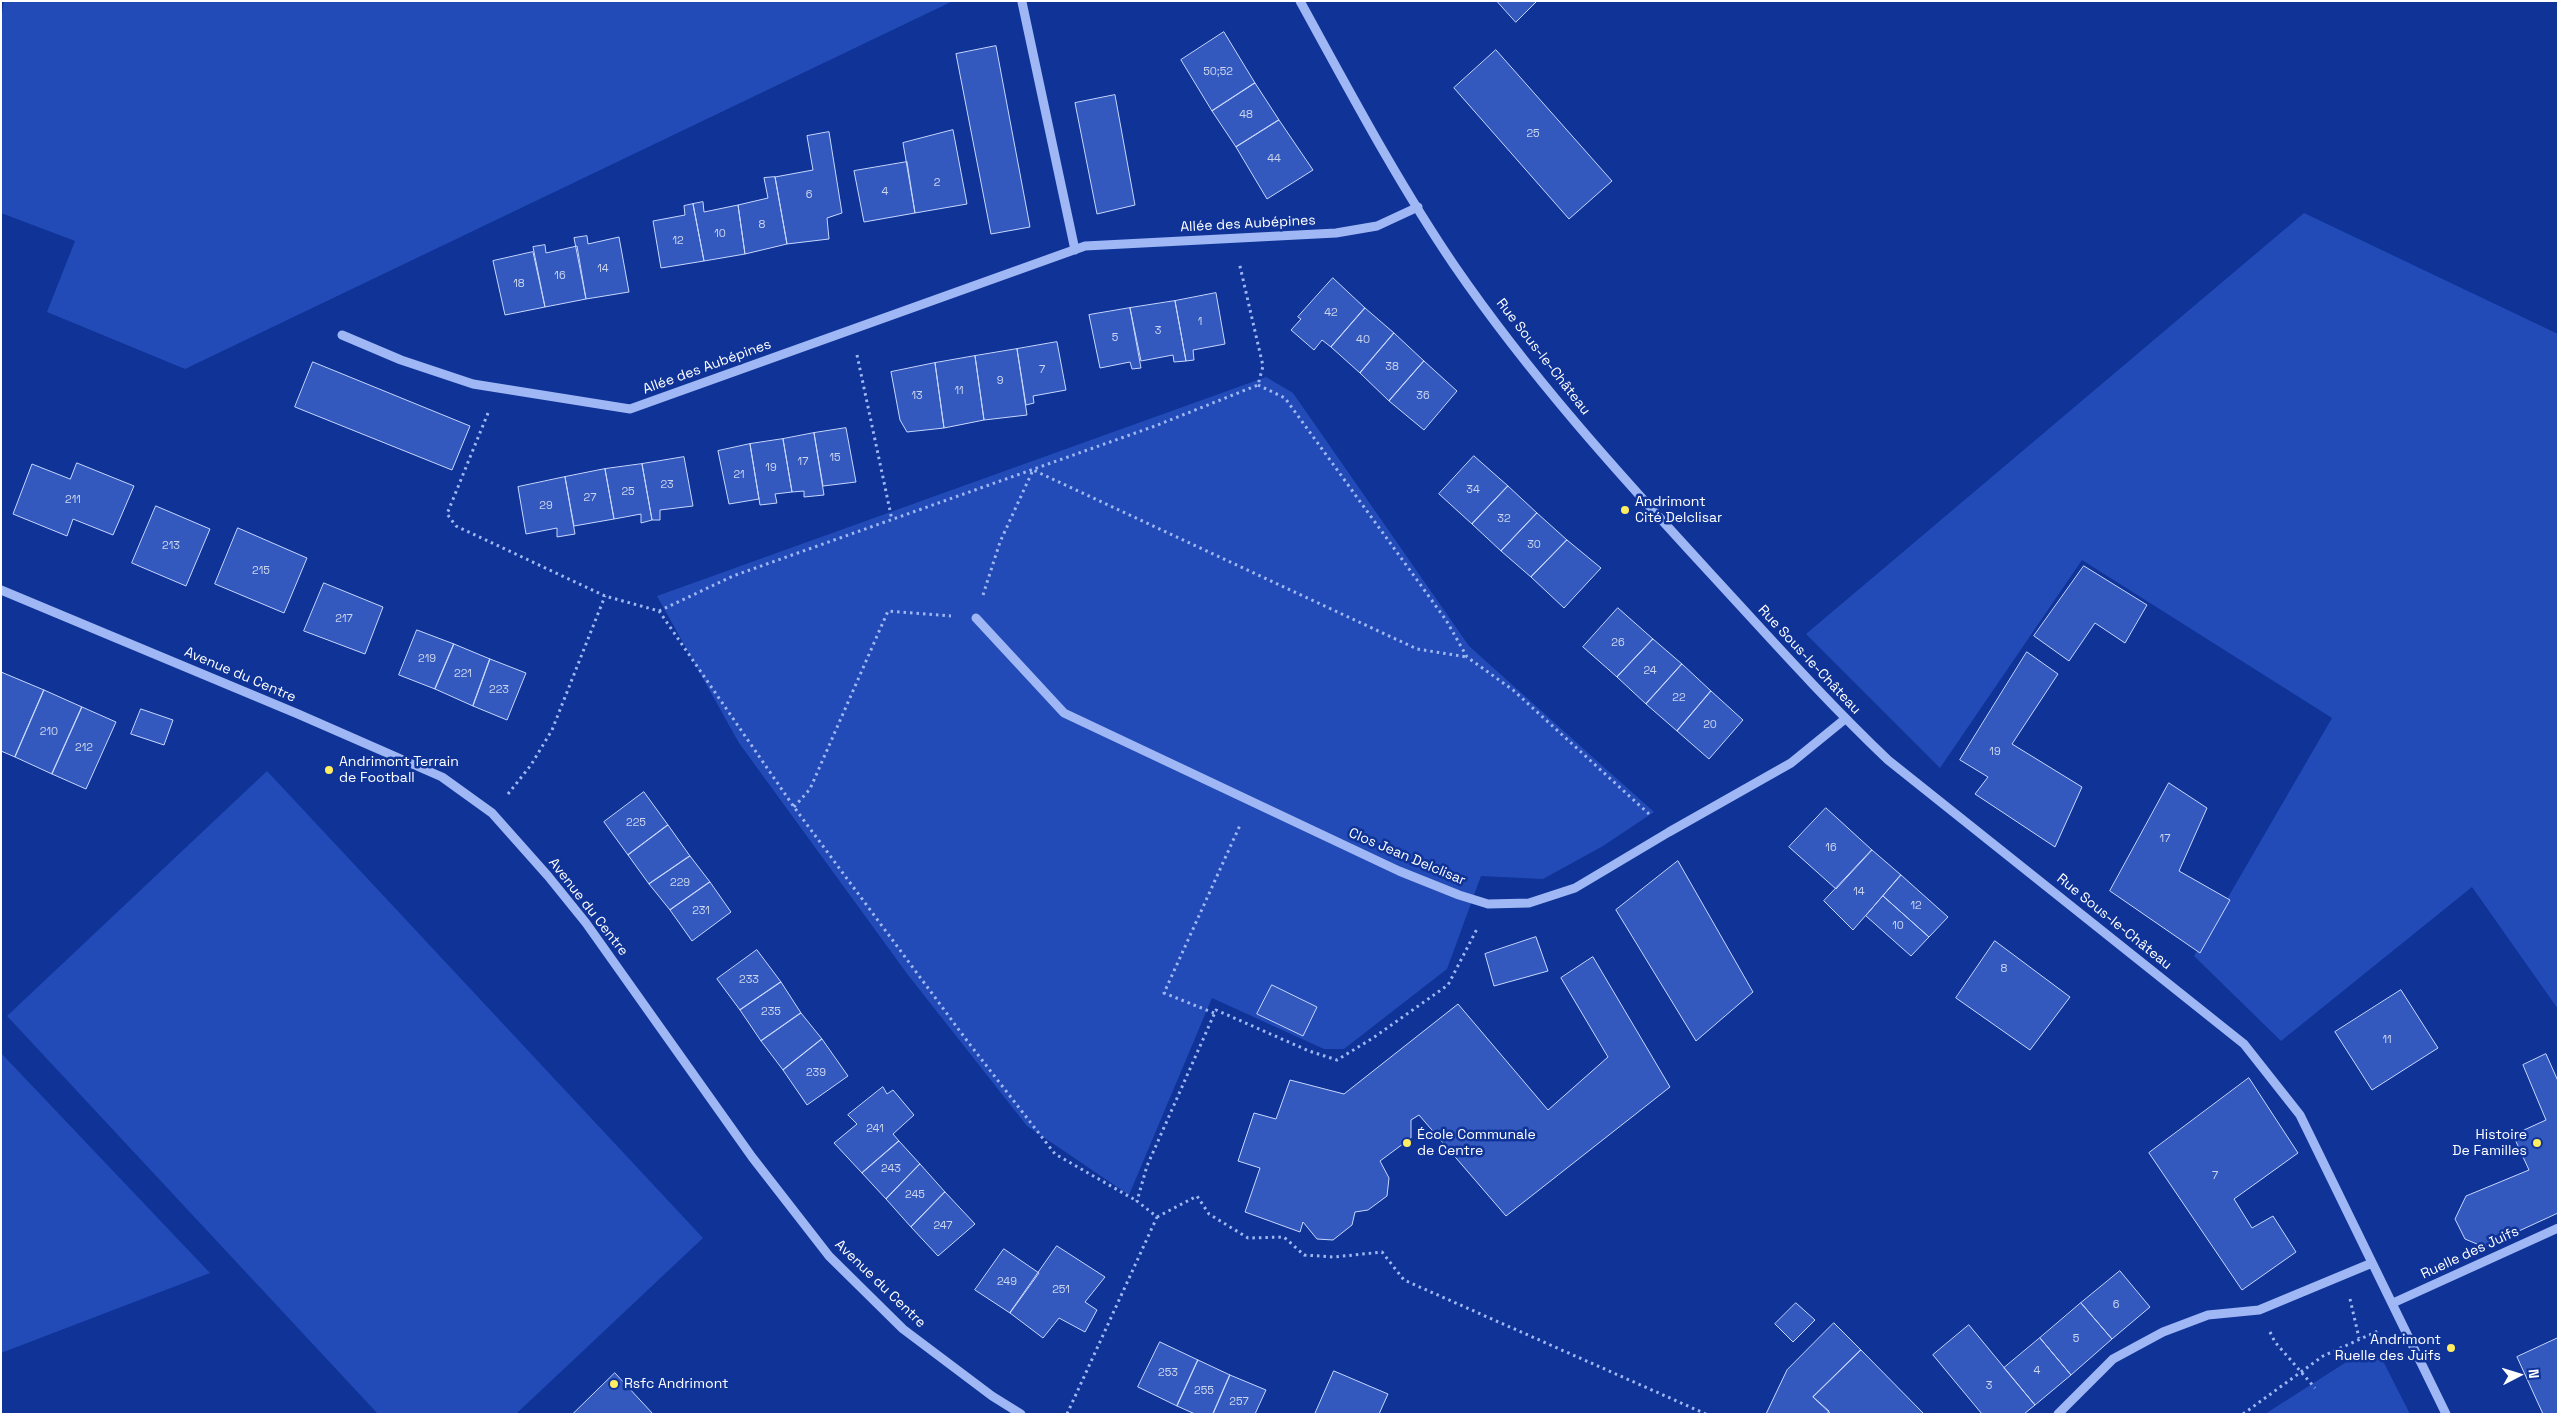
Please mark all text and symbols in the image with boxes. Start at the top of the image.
house number: 50;52 [1203,65,1233,79]
house number: 48 [1239,108,1253,122]
house number: 25 [1526,127,1540,141]
house number: 44 [1267,152,1281,166]
house number: 2 [934,176,940,190]
house number: 4 [882,185,888,199]
house number: 6 [806,188,812,202]
street label: Allée des Aubépines [1180,212,1316,236]
house number: 8 [759,218,765,232]
house number: 10 [714,227,726,241]
house number: 12 [672,234,684,248]
house number: 14 [597,262,609,276]
house number: 16 [554,269,566,283]
house number: 18 [513,277,525,291]
street label: Rue Sous-le-Château [1492,295,1594,419]
house number: 42 [1324,306,1338,320]
house number: 1 [1198,315,1202,329]
house number: 3 [1155,324,1161,338]
house number: 5 [1112,331,1118,345]
house number: 40 [1356,333,1370,347]
street label: Allée des Aubépines [640,336,774,398]
house number: 38 [1385,360,1399,374]
house number: 7 [1039,363,1045,377]
house number: 9 [997,374,1003,388]
house number: 11 [954,384,964,398]
house number: 13 [911,389,923,403]
house number: 36 [1416,389,1430,403]
house number: 15 [829,451,841,465]
house number: 17 [798,455,808,469]
house number: 19 [765,461,777,475]
house number: 21 [733,468,745,482]
house number: 23 [660,478,674,492]
house number: 34 [1466,483,1480,497]
house number: 25 [621,485,635,499]
house number: 27 [584,491,596,505]
house number: 211 [65,493,81,507]
place label: Andrimont Cité Delclisar [1635,494,1722,526]
house number: 29 [539,499,553,513]
marker: Andrimont Cité Delclisar [1619,504,1631,516]
house number: 32 [1497,512,1511,526]
house number: 30 [1527,538,1541,552]
house number: 213 [162,539,180,553]
house number: 215 [252,564,270,578]
street label: Rue Sous-le-Château [1754,602,1864,718]
house number: 217 [335,612,353,626]
house number: 26 [1611,636,1625,650]
street label: Avenue du Centre [182,644,298,706]
house number: 219 [418,652,436,666]
house number: 24 [1643,664,1657,678]
house number: 221 [454,667,472,681]
house number: 223 [489,683,509,697]
house number: 22 [1672,691,1686,705]
house number: 20 [1703,718,1717,732]
house number: 210 [40,725,58,739]
house number: 212 [75,741,93,755]
house number: 19 [1989,745,2001,759]
place label: Andrimont Terrain de Football [339,754,459,786]
marker: Andrimont Terrain de Football [323,764,335,776]
house number: 225 [626,816,646,830]
street label: Clos Jean Delclisar [1346,825,1468,889]
house number: 17 [2160,832,2170,846]
house number: 16 [1825,841,1837,855]
street label: Avenue du Centre [545,855,631,959]
street label: Rue Sous-le-Château [2053,870,2175,974]
house number: 229 [670,876,690,890]
house number: 14 [1853,885,1865,899]
house number: 12 [1910,899,1922,913]
house number: 231 [692,904,710,918]
house number: 10 [1892,919,1904,933]
house number: 8 [2001,962,2007,976]
house number: 233 [739,973,759,987]
house number: 235 [761,1005,781,1019]
house number: 11 [2382,1033,2392,1047]
house number: 239 [806,1066,826,1080]
house number: 241 [866,1122,884,1136]
place label: École Communale de Centre [1417,1127,1536,1160]
place label: Histoire De Familles [2452,1127,2527,1160]
marker: École Communale de Centre [1401,1137,1413,1149]
marker: Histoire De Familles [2531,1137,2543,1149]
house number: 243 [881,1162,901,1176]
house number: 7 [2212,1169,2218,1183]
house number: 245 [905,1188,925,1202]
house number: 247 [933,1219,953,1233]
street label: Ruelle des Juifs [2418,1223,2522,1283]
street label: Avenue du Centre [831,1236,929,1332]
house number: 249 [997,1275,1017,1289]
house number: 251 [1052,1283,1070,1297]
house number: 6 [2113,1298,2119,1312]
house number: 5 [2073,1332,2079,1346]
place label: Andrimont Ruelle des Juifs [2335,1332,2441,1364]
marker: Andrimont Ruelle des Juifs [2445,1342,2457,1354]
north arrow [2494,1350,2544,1400]
house number: 4 [2034,1364,2040,1378]
house number: 253 [1158,1366,1178,1380]
text: N [2525,1368,2543,1379]
place label: Rsfc Andrimont [624,1376,729,1392]
marker: Rsfc Andrimont [608,1378,620,1390]
house number: 3 [1986,1379,1992,1393]
house number: 255 [1194,1384,1214,1398]
house number: 257 [1229,1395,1249,1409]

